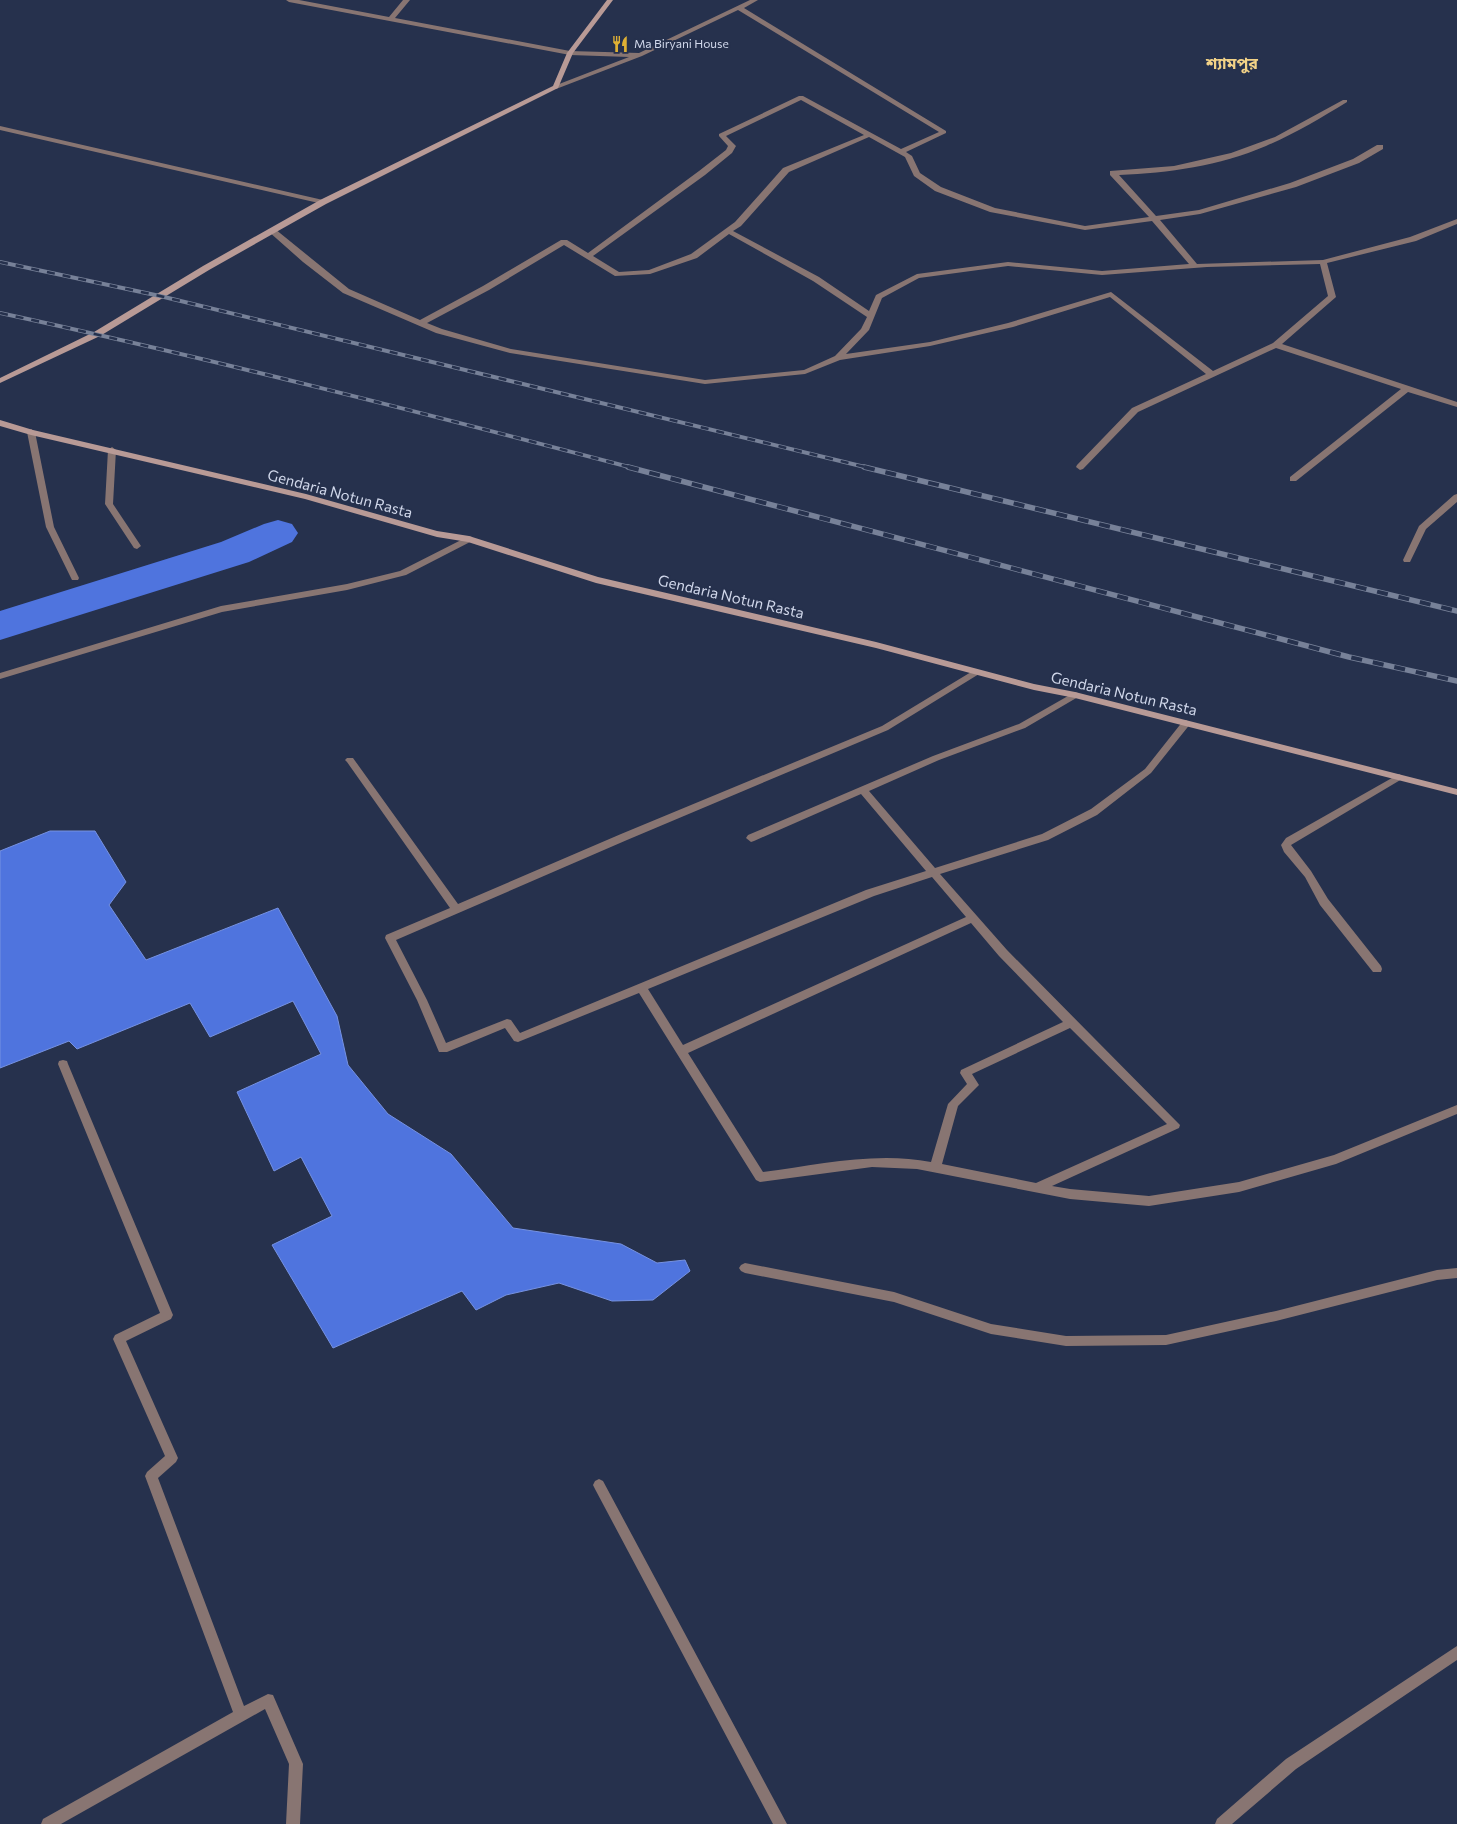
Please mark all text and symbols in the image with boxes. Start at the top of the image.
restaurant icon: Ma Biryani House [610,34,630,54]
place label: Ma Biryani House [634,36,729,50]
district label: শ্যামপুর [1205,53,1258,74]
street label: Gendaria Notun Rasta [266,465,415,521]
street label: Gendaria Notun Rasta [656,570,806,622]
street label: Gendaria Notun Rasta [1049,667,1199,719]

